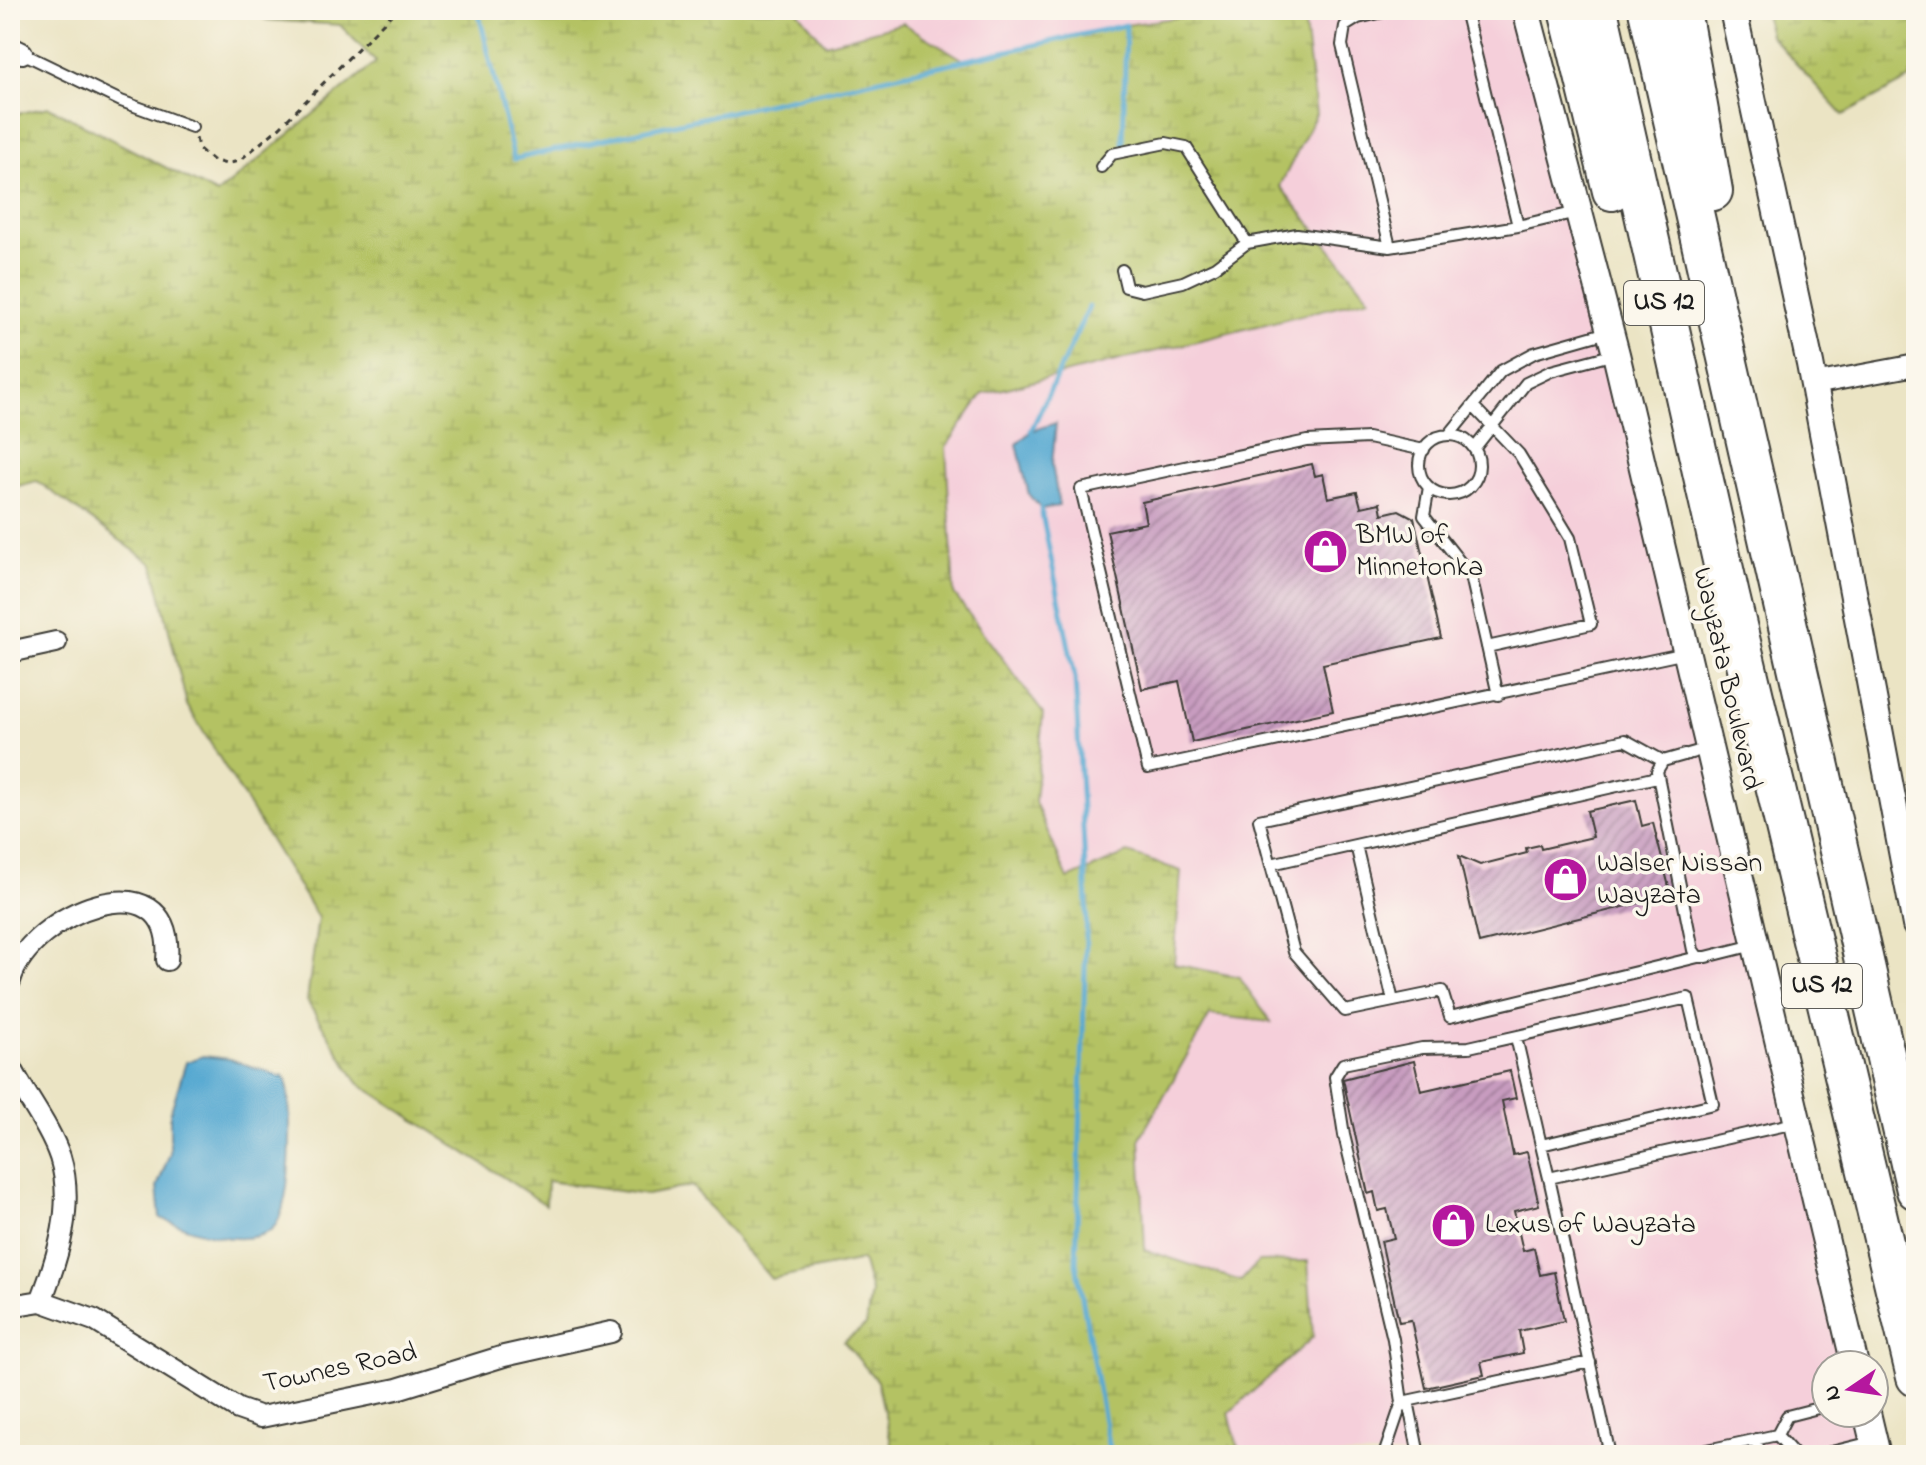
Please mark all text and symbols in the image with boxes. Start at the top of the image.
road number: US 12 [1624,281,1704,325]
place label: BMW of Minnetonka [1355,516,1483,589]
shop icon: BMW of Minnetonka [1301,528,1349,576]
street label: Wayzata Boulevard [1680,563,1772,795]
place label: Walser Nissan Wayzata [1597,844,1762,917]
shop icon: Walser Nissan Wayzata [1542,856,1590,904]
road number: US 12 [1782,964,1862,1008]
shop icon: Lexus of Wayzata [1430,1201,1478,1249]
place label: Lexus of Wayzata [1485,1205,1696,1246]
street label: Townes Road [259,1333,421,1405]
north arrow [1810,1349,1890,1429]
text: N [1816,1382,1851,1404]

